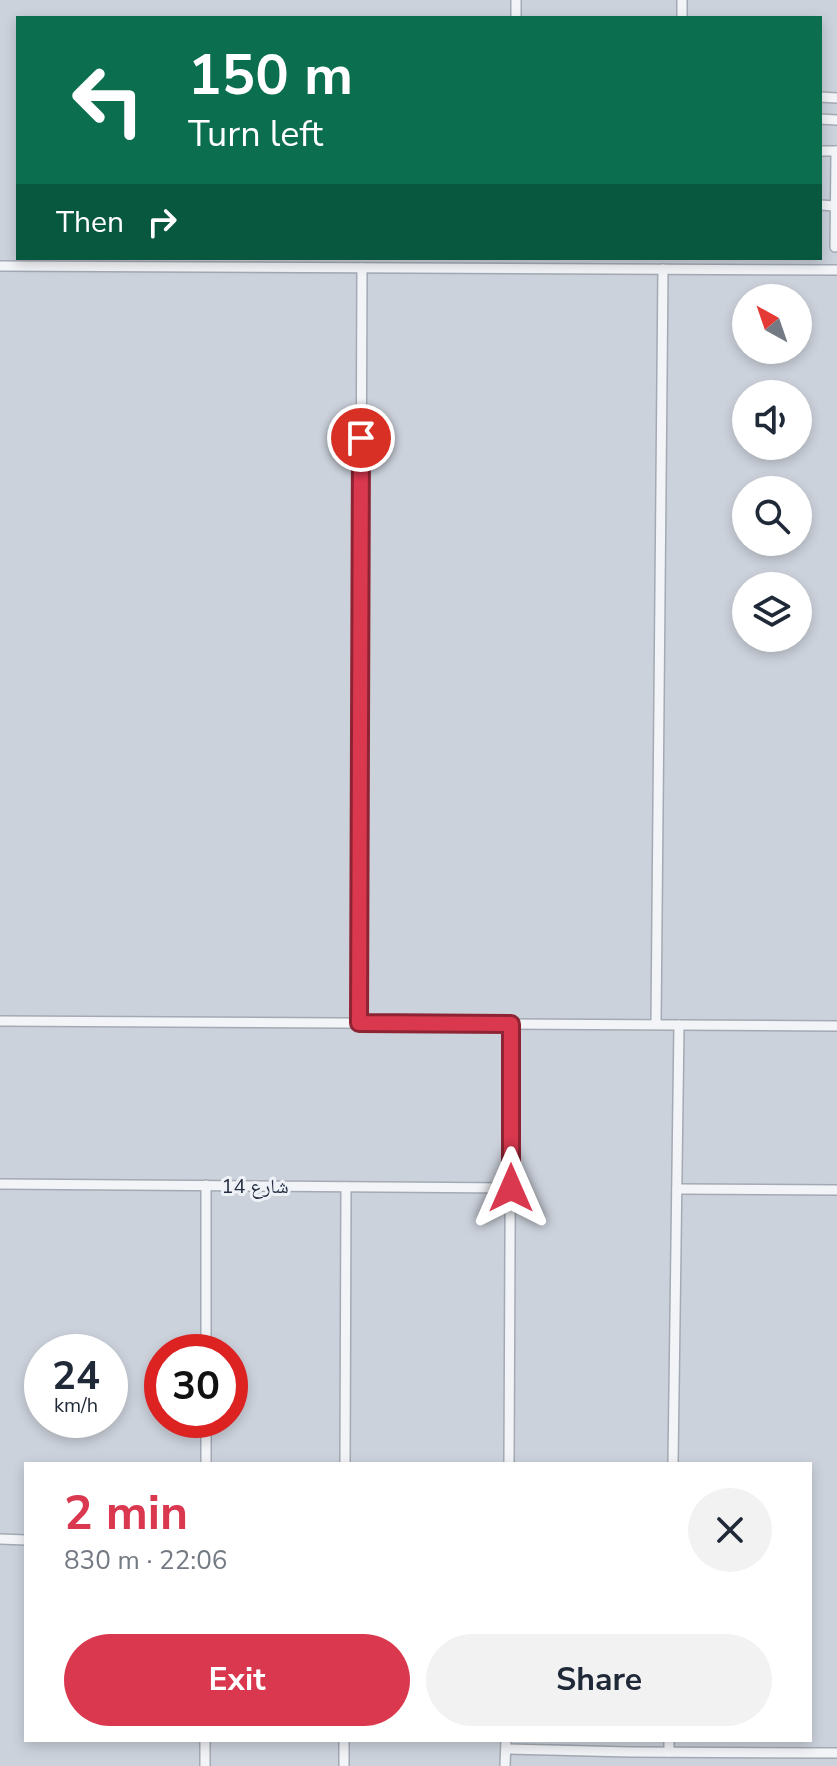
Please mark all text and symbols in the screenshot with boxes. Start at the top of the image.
text: 150 m [188,37,353,114]
icon: left [56,48,160,152]
text: Turn left [188,110,323,159]
icon: right [140,200,184,244]
text: Then [56,202,124,243]
north arrow [732,284,812,364]
map controls [732,284,812,652]
button: sound [732,380,812,460]
pin [327,404,395,472]
icon: arrive [339,416,383,460]
button: search [732,476,812,556]
button: layers [732,572,812,652]
position arrow [469,1146,553,1230]
street label: شارع 14 [221,1173,289,1200]
speed limit sign: 30 [144,1334,248,1438]
text: 24 [52,1349,100,1403]
text: km/h [54,1392,98,1419]
text: 2 min [64,1480,188,1546]
button: close [688,1488,772,1572]
text: 830 m · 22:06 [64,1543,227,1578]
button: Exit [64,1634,410,1726]
button: Share [426,1634,772,1726]

